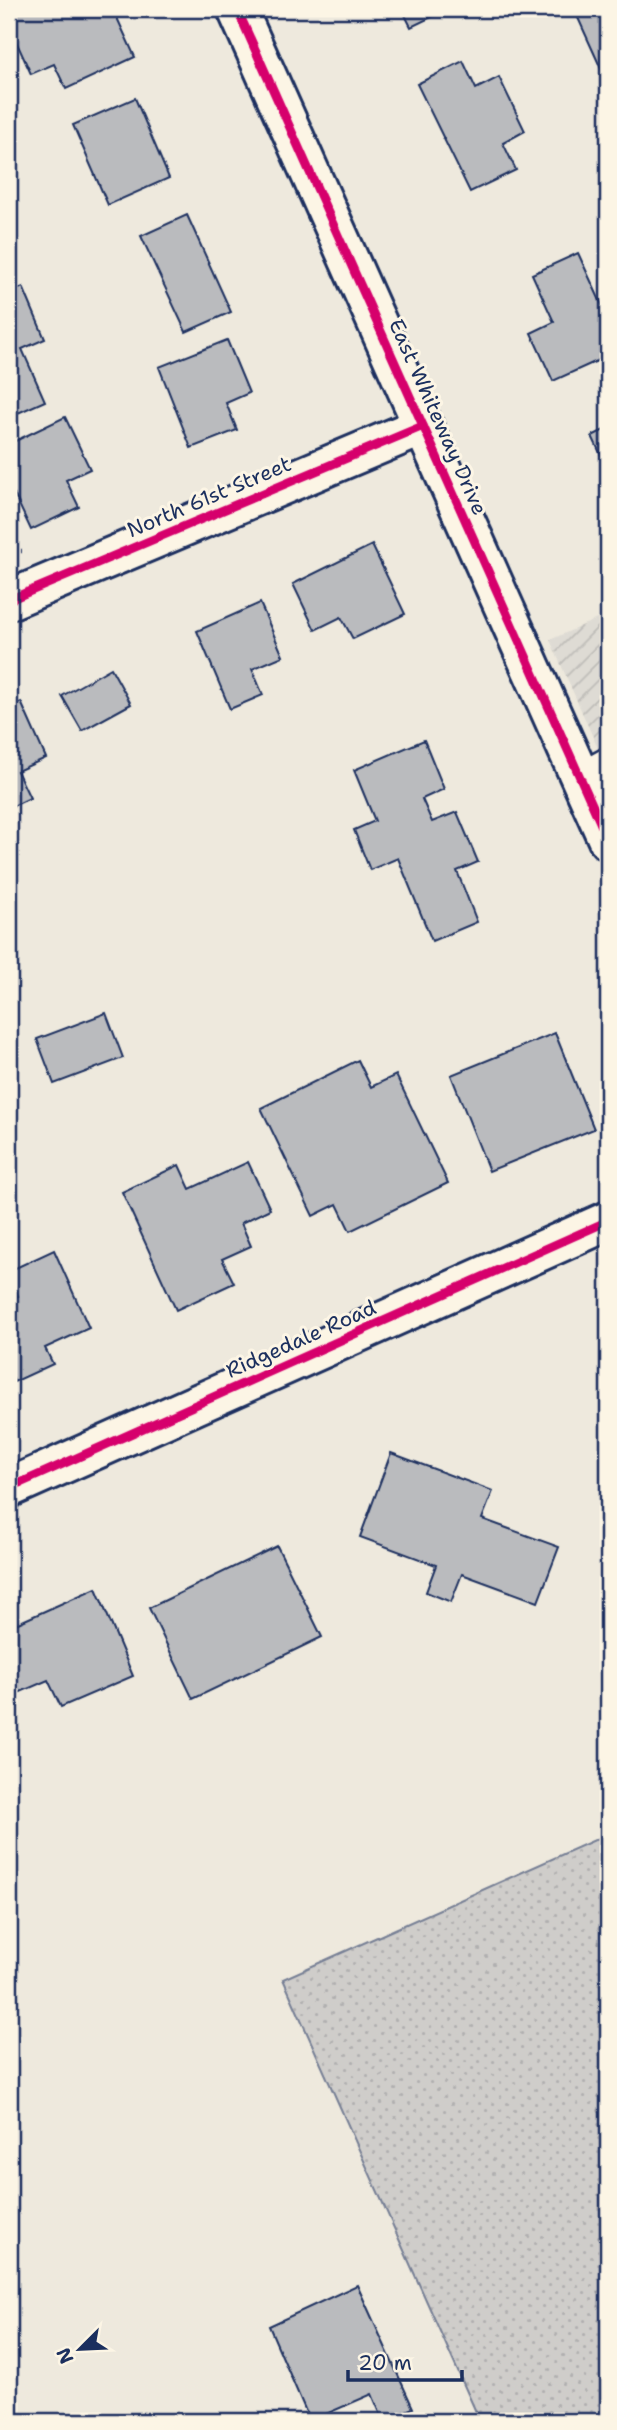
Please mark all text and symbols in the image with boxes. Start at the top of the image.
street label: East Whiteway Drive [382,315,494,519]
street label: North 61st Street [123,450,295,544]
street label: Ridgedale Road [221,1293,381,1385]
north arrow [46,2314,116,2384]
scale bar [348,2339,461,2383]
text: N [50,2344,79,2368]
text: 20 m [358,2349,412,2377]

